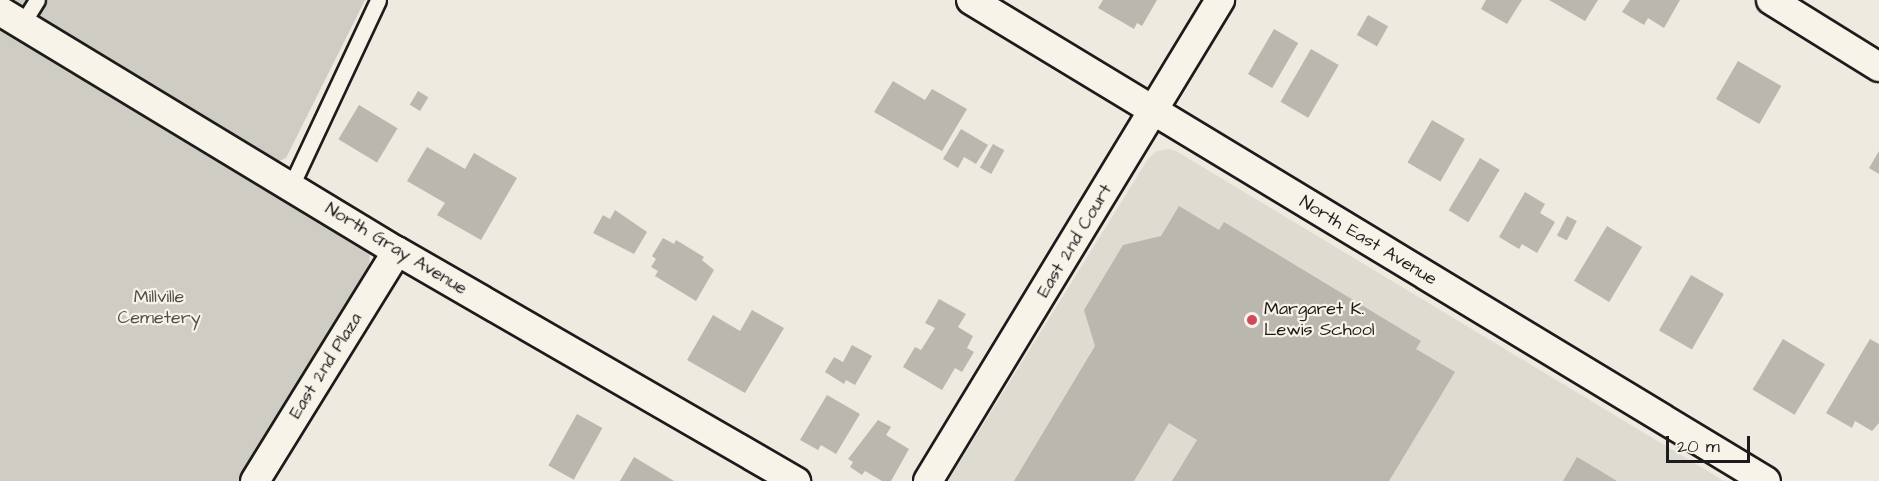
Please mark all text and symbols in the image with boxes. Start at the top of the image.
street label: East 2nd Court [1033,180,1117,302]
street label: North East Avenue [1295,191,1441,291]
street label: North Gray Avenue [321,198,471,300]
park label: Millville Cemetery [117,287,201,330]
place label: Margaret K. Lewis School [1264,299,1375,342]
street label: East 2nd Plaza [285,309,367,423]
marker: Margaret K. Lewis School [1245,313,1259,327]
scale bar [1669,424,1753,462]
text: 20 m [1677,434,1720,459]

